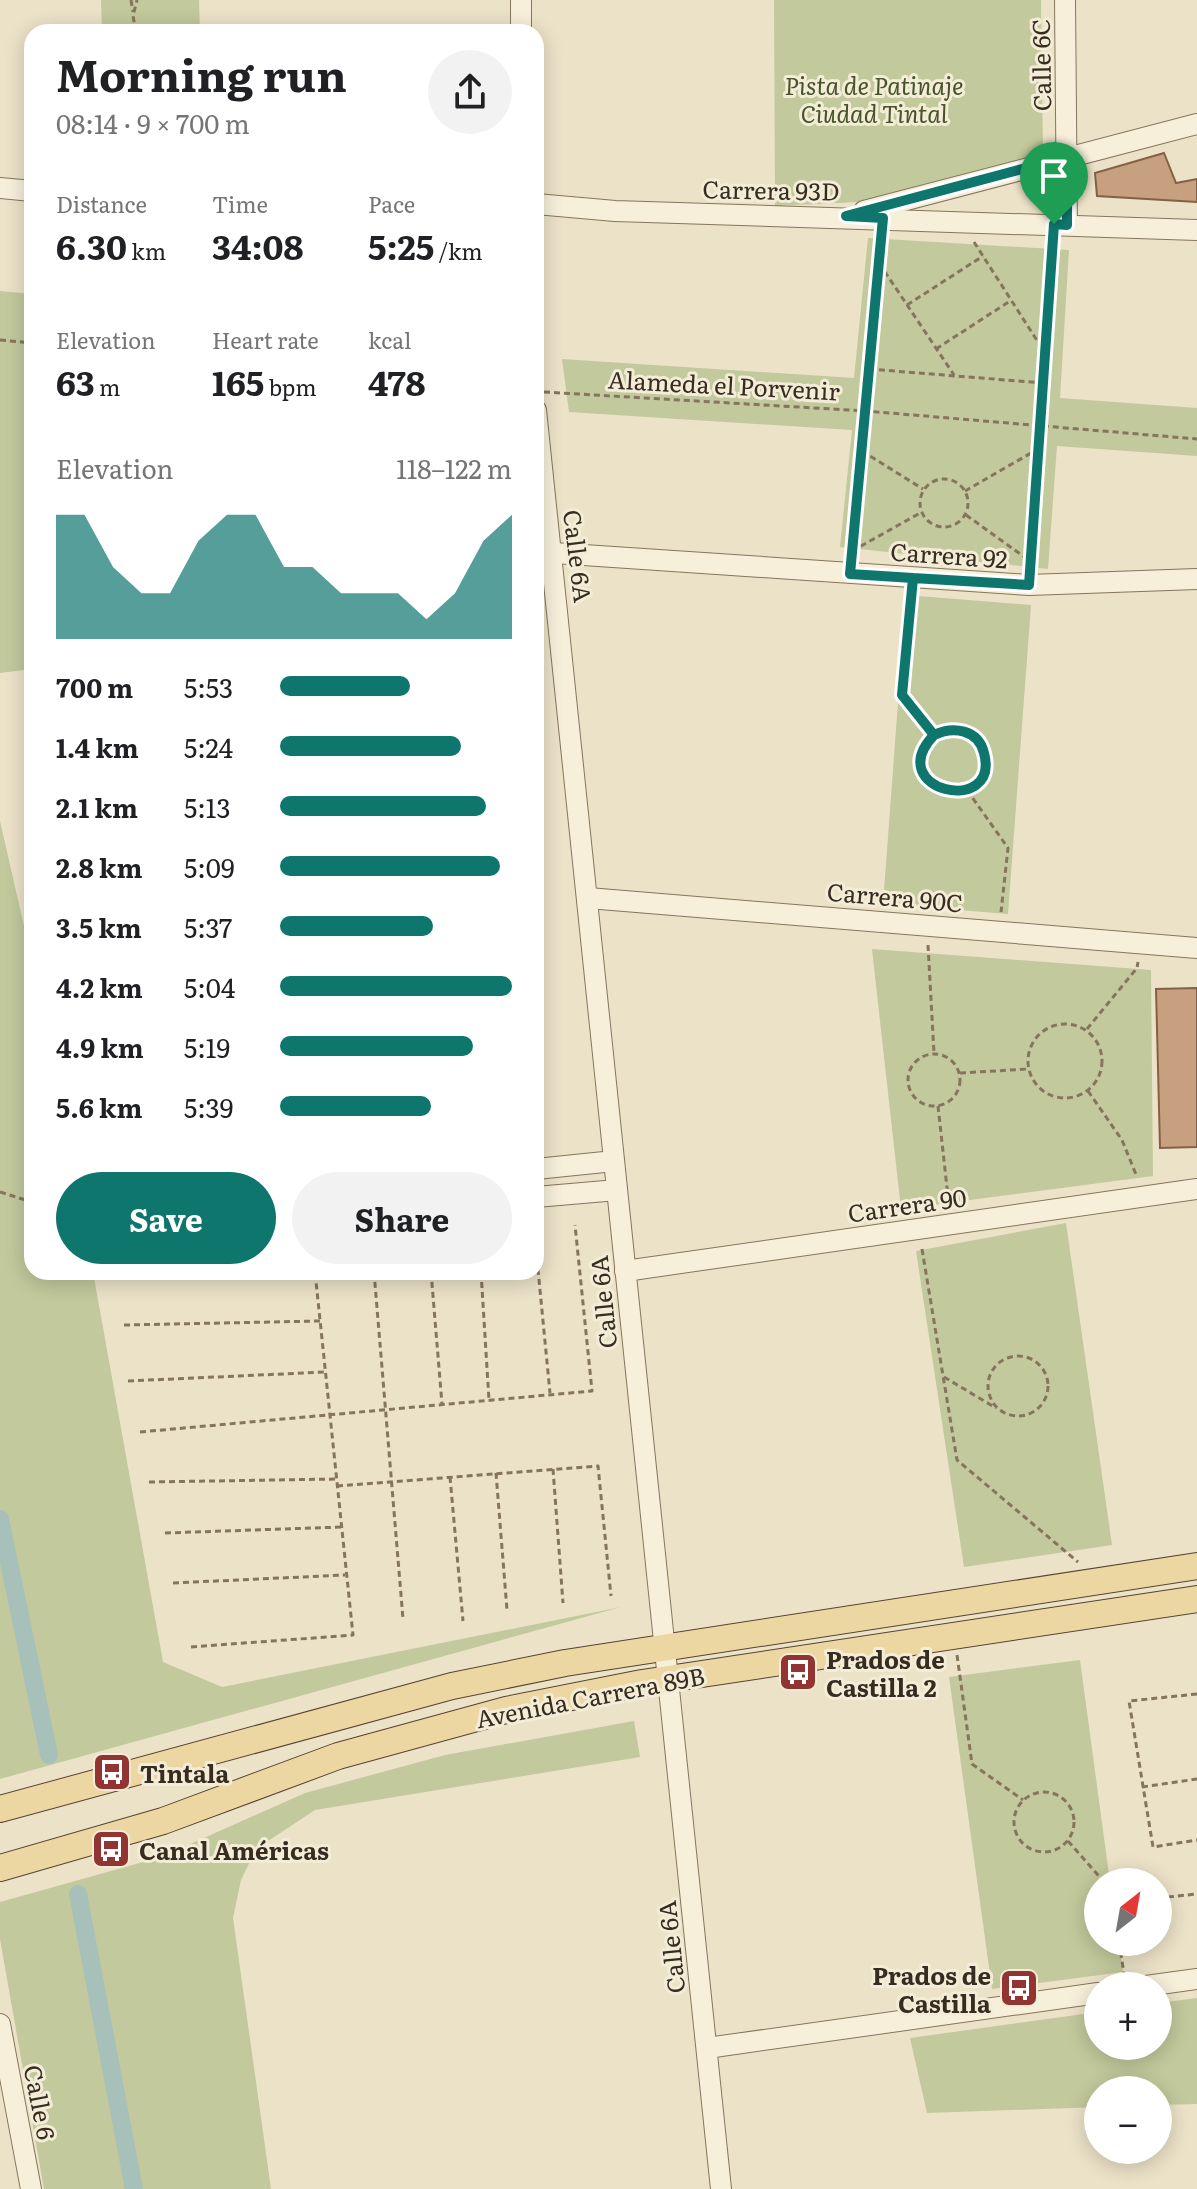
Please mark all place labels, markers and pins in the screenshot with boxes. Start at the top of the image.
pin [1020,142,1088,224]
place label: Prados de Castilla 2 [826,1641,945,1704]
bus stop icon: Prados de Castilla 2 [777,1651,819,1693]
bus stop icon: Tintala [91,1751,133,1793]
place label: Tintala [140,1755,230,1790]
bus stop icon: Canal Américas [90,1828,132,1870]
place label: Canal Américas [139,1832,329,1867]
place label: Prados de Castilla [872,1957,991,2020]
bus stop icon: Prados de Castilla [998,1967,1040,2009]

